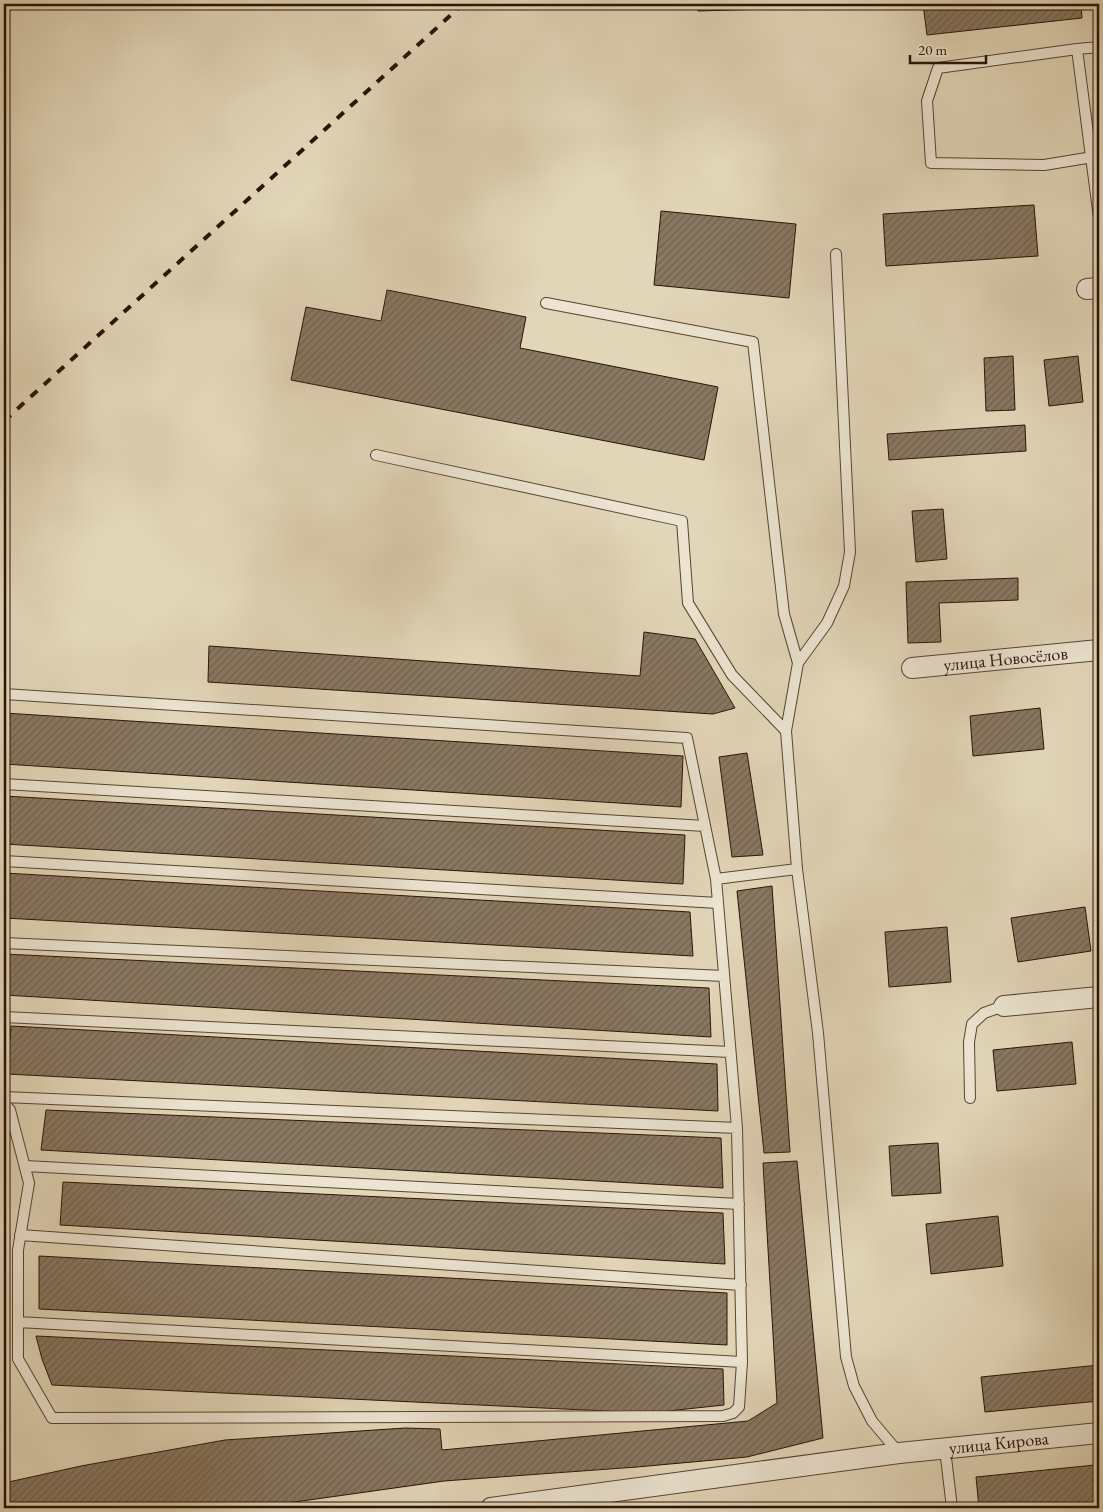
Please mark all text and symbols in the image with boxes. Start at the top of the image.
scale bar [910,32,987,64]
text: 20 m [918,40,947,59]
street label: улица Новосёлов [942,641,1069,676]
street label: улица Кирова [948,1426,1051,1459]

